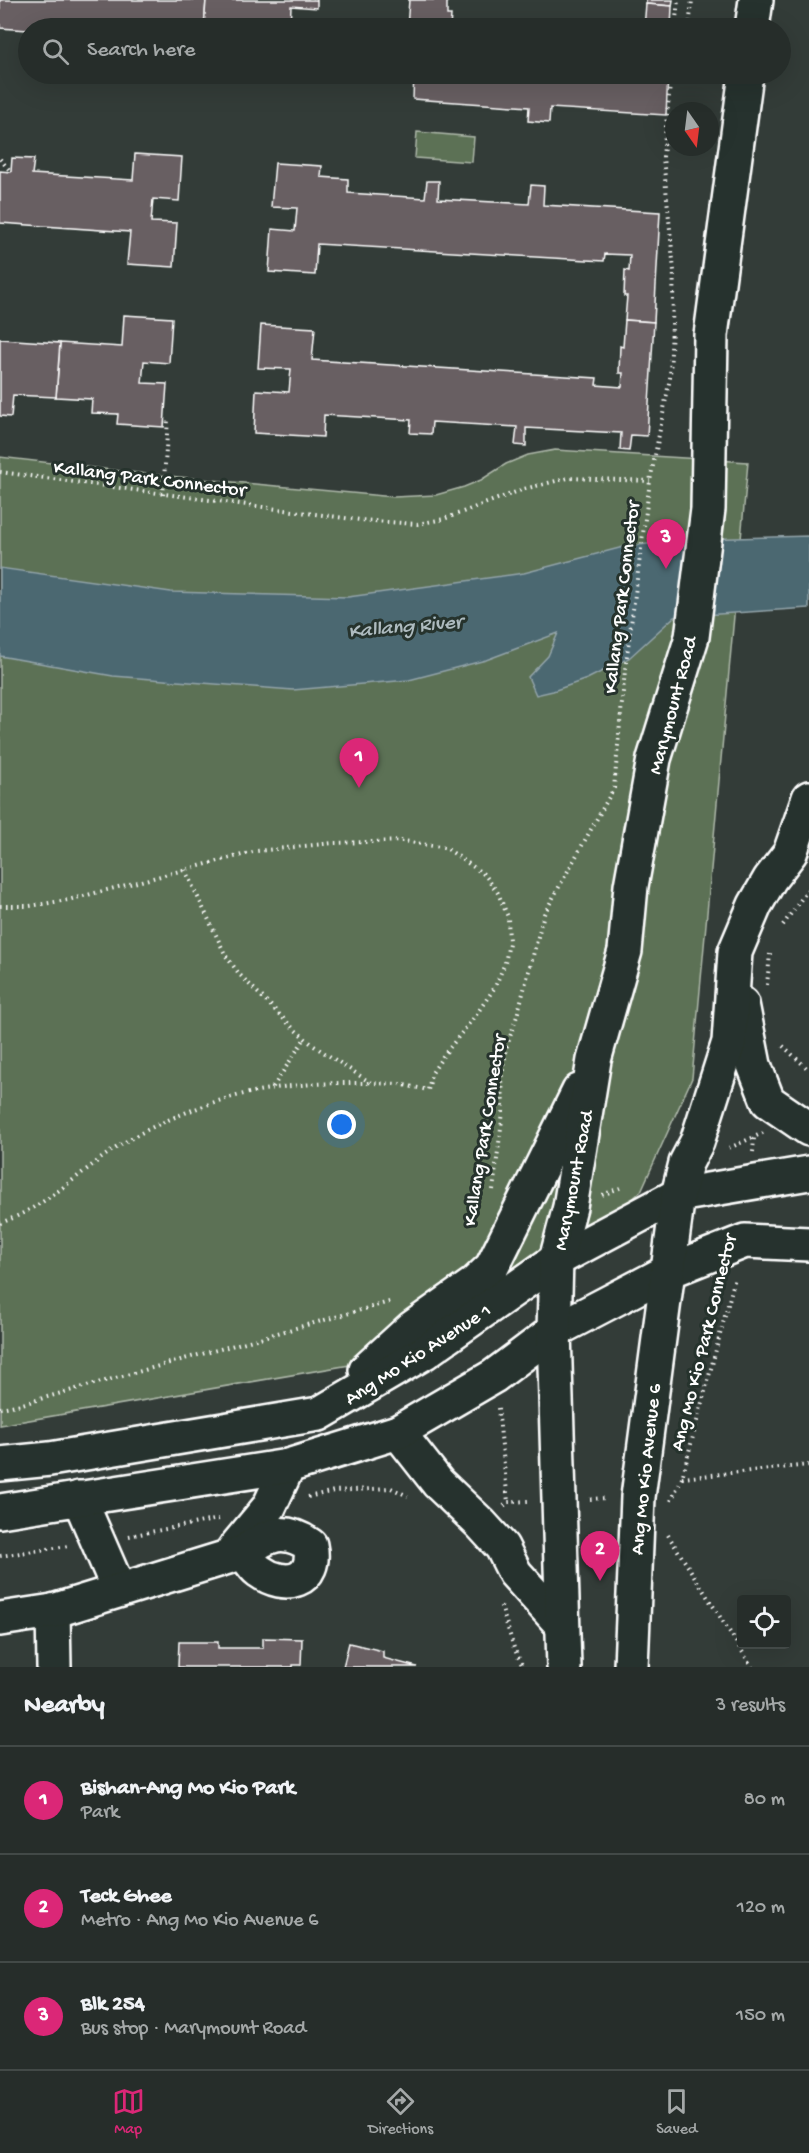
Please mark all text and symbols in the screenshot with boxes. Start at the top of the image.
search box [18,18,791,84]
icon: search [39,35,72,68]
text: Search here [87,38,195,64]
north arrow [665,102,719,156]
street label: Kallang Park Connector [52,457,249,504]
street label: Kallang Park Connector [600,498,647,695]
pin: 3 [646,520,686,569]
water label: Kallang River [347,611,468,646]
street label: Marymount Road [645,632,704,777]
pin: 1 [340,738,378,788]
street label: Kallang Park Connector [460,1031,513,1228]
street label: Marymount Road [551,1107,601,1253]
your location [327,1110,356,1139]
street label: Ang Mo Kio Park Connector [667,1230,744,1454]
street label: Ang Mo Kio Avenue 1 [341,1300,496,1412]
street label: Ang Mo Kio Avenue 6 [627,1382,668,1556]
pin: 2 [580,1532,620,1581]
map controls [737,1595,791,1649]
button: locate [737,1595,791,1649]
text: Nearby [24,1691,105,1722]
text: 3 results [716,1695,785,1718]
text: Bishan-Ang Mo Kio Park [81,1776,295,1802]
text: 1 [39,1789,48,1812]
text: 80 m [744,1789,785,1812]
text: Park [81,1802,119,1825]
text: Teck Ghee [81,1884,172,1910]
text: 2 [39,1897,48,1920]
text: 120 m [737,1897,785,1920]
text: Metro · Ang Mo Kio Avenue 6 [81,1910,318,1933]
text: Blk 254 [81,1992,145,2018]
text: 3 [38,2005,49,2028]
text: 150 m [736,2005,785,2028]
text: Bus stop · Marymount Road [81,2018,306,2041]
tab: Map [112,2085,145,2140]
tab: Directions [368,2085,433,2140]
tab: Saved [656,2085,697,2140]

